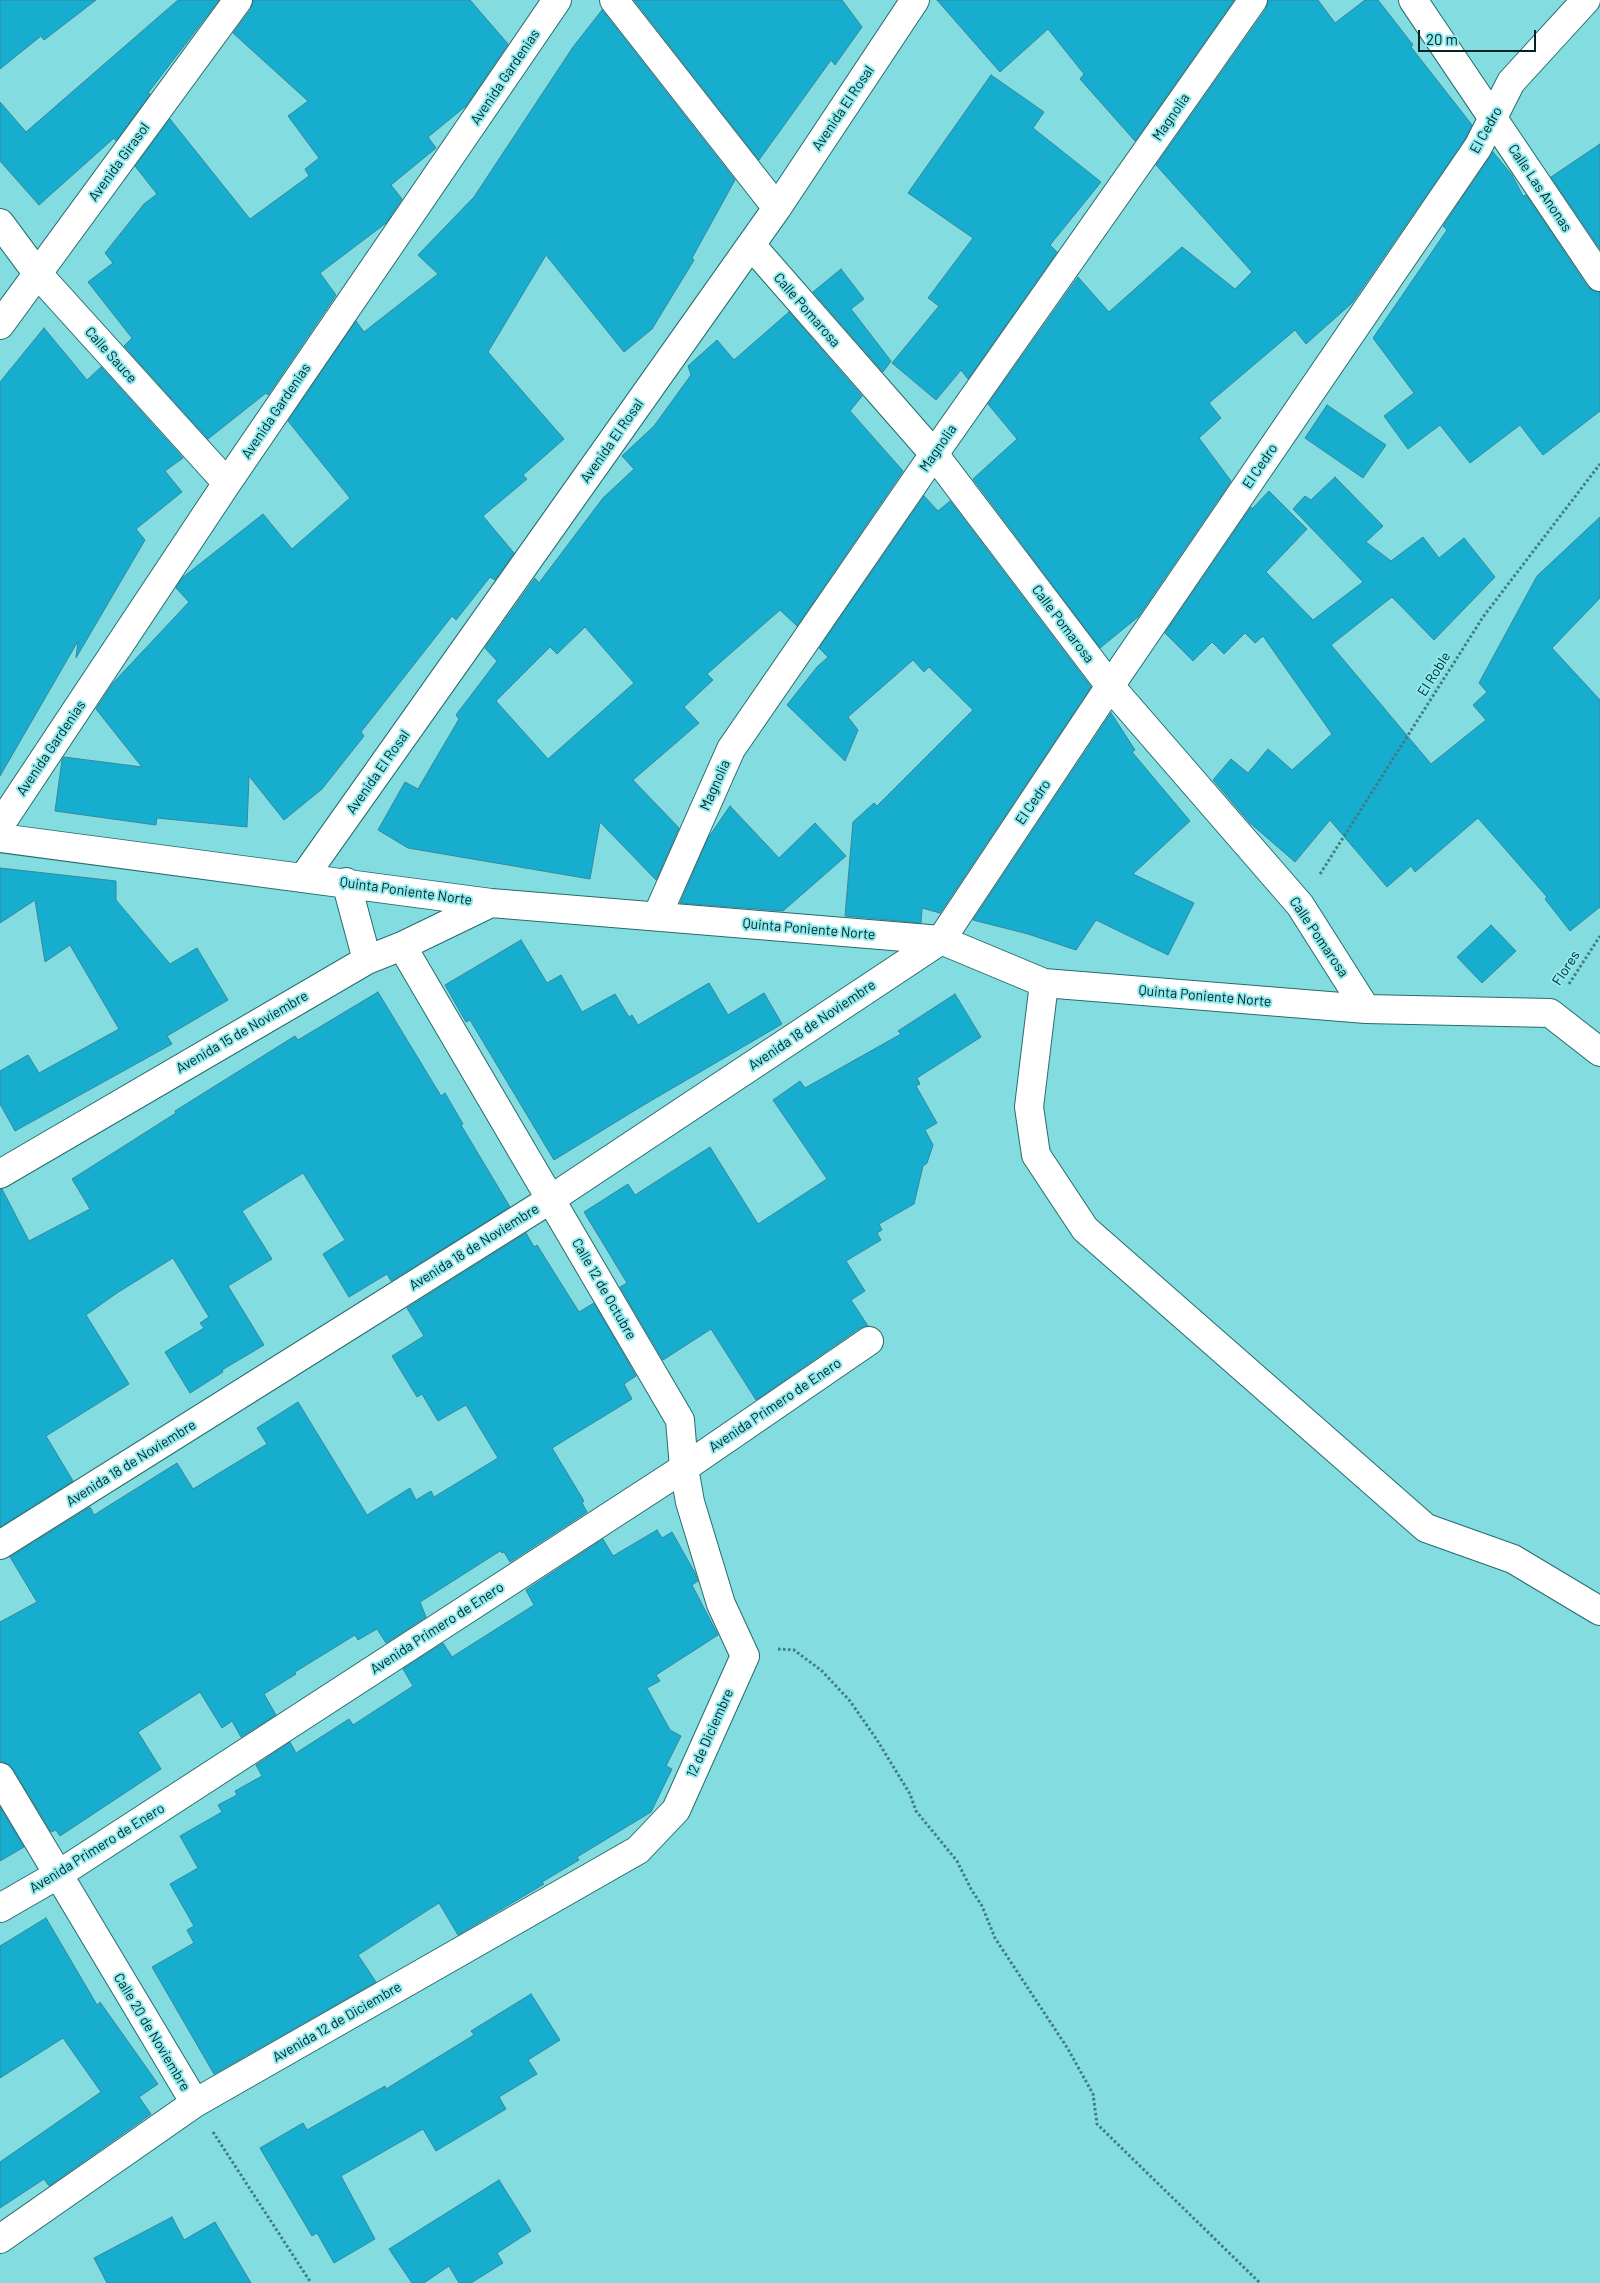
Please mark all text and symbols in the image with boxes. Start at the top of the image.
scale bar [1420,20,1538,52]
street label: Avenida Gardenias [467,26,543,128]
text: 20 m [1426,30,1458,48]
street label: Avenida El Rosal [809,62,877,154]
street label: Magnolia [1149,90,1193,144]
street label: El Cedro [1466,104,1506,156]
street label: Avenida Girasol [85,120,153,204]
street label: Calle Las Anonas [1505,141,1575,235]
street label: Calle Pomarosa [770,269,844,351]
street label: Calle Sauce [81,323,141,387]
street label: Avenida Gardenias [238,360,314,462]
street label: Avenida El Rosal [577,396,647,486]
street label: Magnolia [916,421,960,475]
street label: El Cedro [1239,440,1281,492]
street label: Calle Pomarosa [1028,582,1098,666]
street label: El Roble [1414,649,1454,699]
street label: Avenida Gardenias [13,697,89,799]
street label: Avenida El Rosal [343,727,413,817]
street label: Magnolia [696,757,734,813]
street label: El Cedro [1012,776,1054,828]
street label: Quinta Poniente Norte [339,873,473,909]
street label: Calle Pomarosa [1286,894,1352,980]
street label: Quinta Poniente Norte [742,915,876,943]
street label: Flores [1549,948,1583,988]
street label: Avenida 18 de Noviembre [745,976,879,1074]
street label: Quinta Poniente Norte [1138,982,1272,1010]
street label: Avenida 15 de Noviembre [173,987,311,1077]
street label: Avenida 18 de Noviembre [406,1200,542,1294]
street label: Calle 12 de Octubre [568,1235,640,1343]
street label: Avenida Primero de Enero [706,1354,844,1456]
street label: Avenida 18 de Noviembre [63,1416,199,1510]
street label: Avenida Primero de Enero [367,1578,507,1678]
street label: 12 de Diciembre [683,1686,737,1780]
street label: Avenida Primero de Enero [26,1800,168,1896]
street label: Calle 20 de Noviembre [110,1970,194,2094]
street label: Avenida 12 de Diciembre [270,1978,404,2066]

